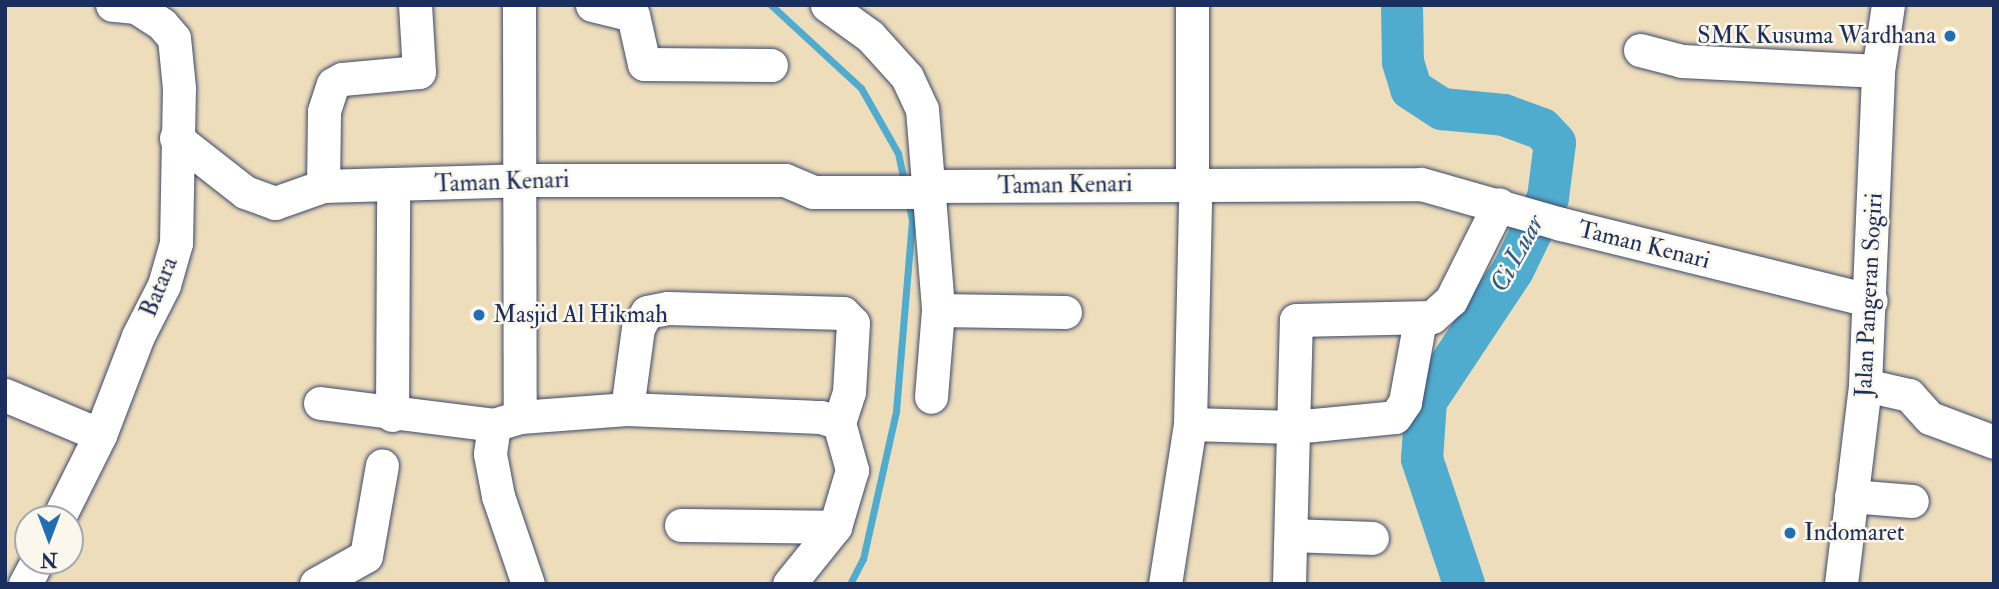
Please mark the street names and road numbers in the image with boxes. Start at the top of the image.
street label: Taman Kenari [434,165,570,199]
street label: Taman Kenari [997,169,1133,201]
street label: Jalan Pangeran Sogiri [1849,192,1889,398]
street label: Taman Kenari [1575,215,1713,275]
street label: Batara [134,253,184,321]

